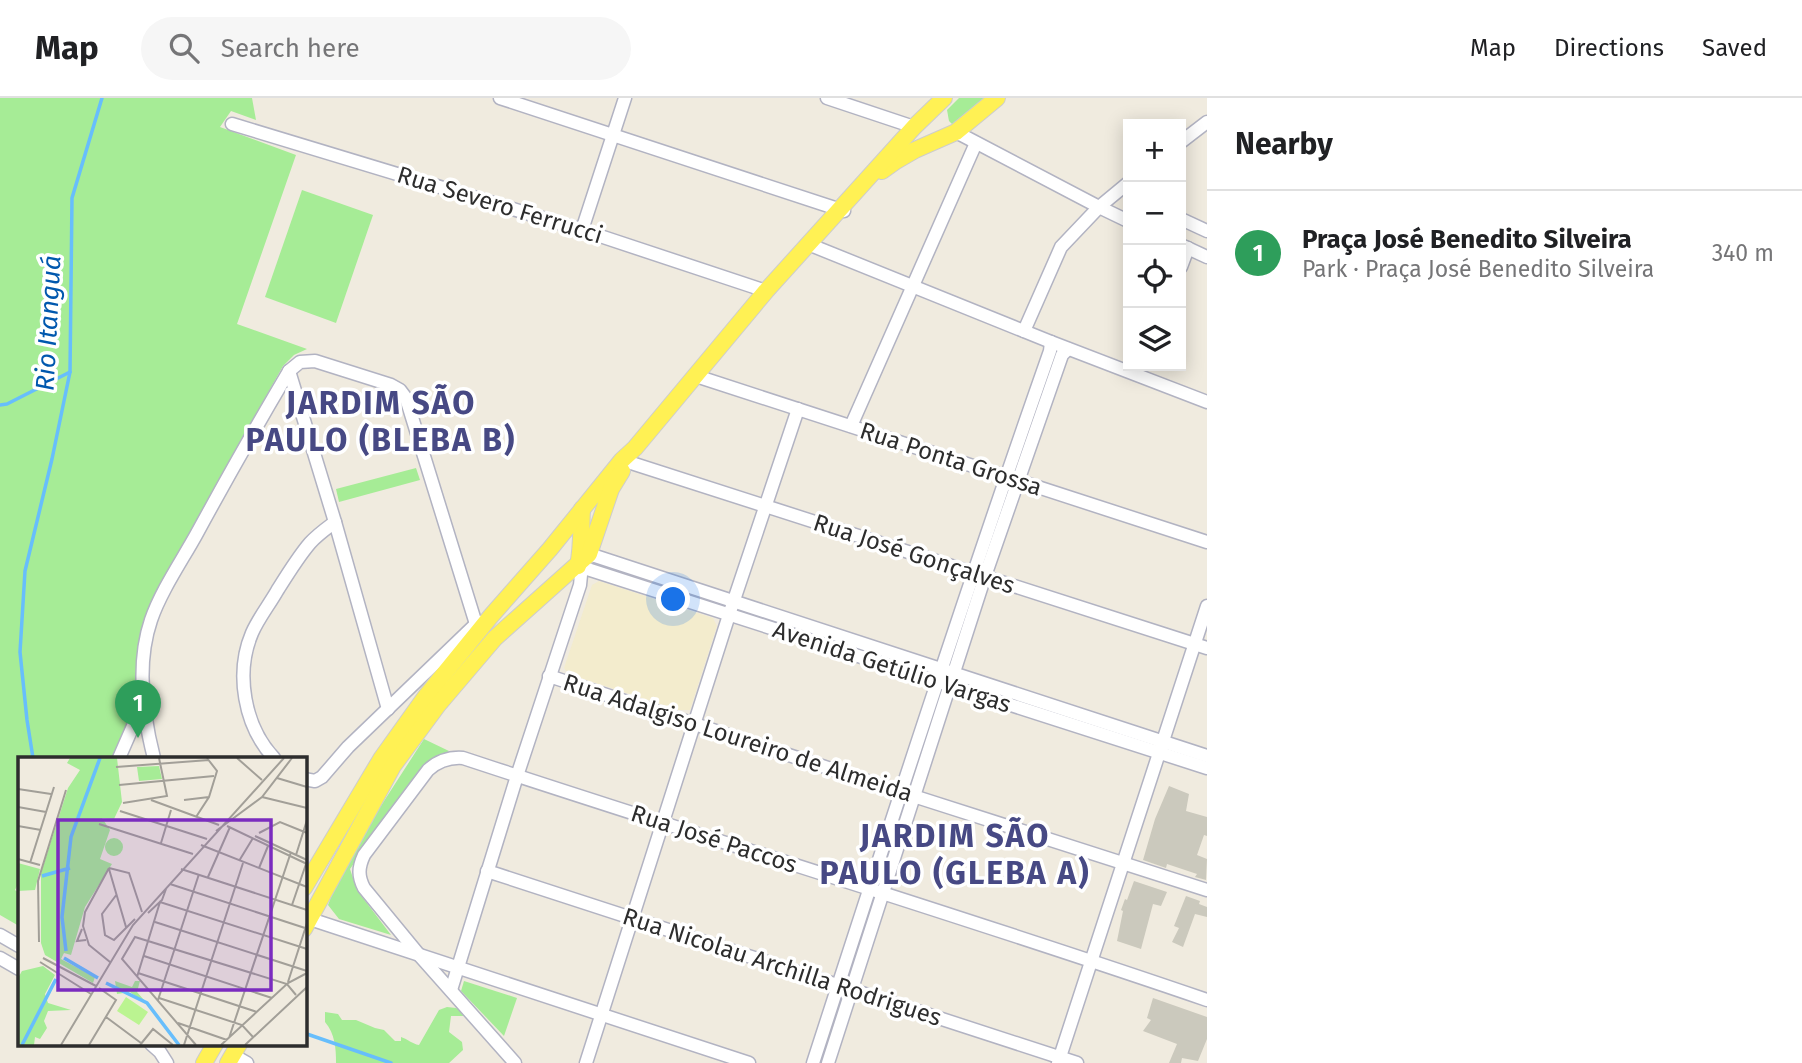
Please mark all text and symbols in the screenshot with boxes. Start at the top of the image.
search box [141,17,631,80]
text: Map [35,28,99,68]
icon: search [165,29,203,67]
text: Search here [221,33,360,64]
text: Map [1470,34,1516,62]
text: Directions [1554,34,1664,62]
text: Saved [1702,34,1767,62]
map controls [1123,119,1186,371]
button: + [1123,119,1186,182]
text: Nearby [1235,126,1333,162]
street label: Rua Severo Ferrucci [394,160,606,250]
button: − [1123,182,1186,245]
text: Praça José Benedito Silveira [1302,224,1632,255]
text: 1 [1253,239,1263,267]
text: 340 m [1712,239,1774,267]
button: locate [1123,245,1186,308]
water label: Rio Itanguá [29,254,68,392]
text: Park · Praça José Benedito Silveira [1302,255,1654,283]
button: layers [1123,308,1186,371]
district label: JARDIM SÃO PAULO (BLEBA B) [245,384,517,459]
street label: Rua Ponta Grossa [856,416,1046,502]
street label: Rua José Gonçalves [810,508,1018,600]
your location [656,582,690,616]
street label: Avenida Getúlio Vargas [769,615,1015,719]
street label: Rua Adalgiso Loureiro de Almeida [560,668,916,808]
pin: 1 [115,680,161,738]
inset map [18,757,306,1046]
street label: Rua José Paccos [628,799,800,879]
district label: JARDIM SÃO PAULO (GLEBA A) [819,817,1091,892]
street label: Rua Nicolau Archilla Rodrigues [619,902,945,1032]

